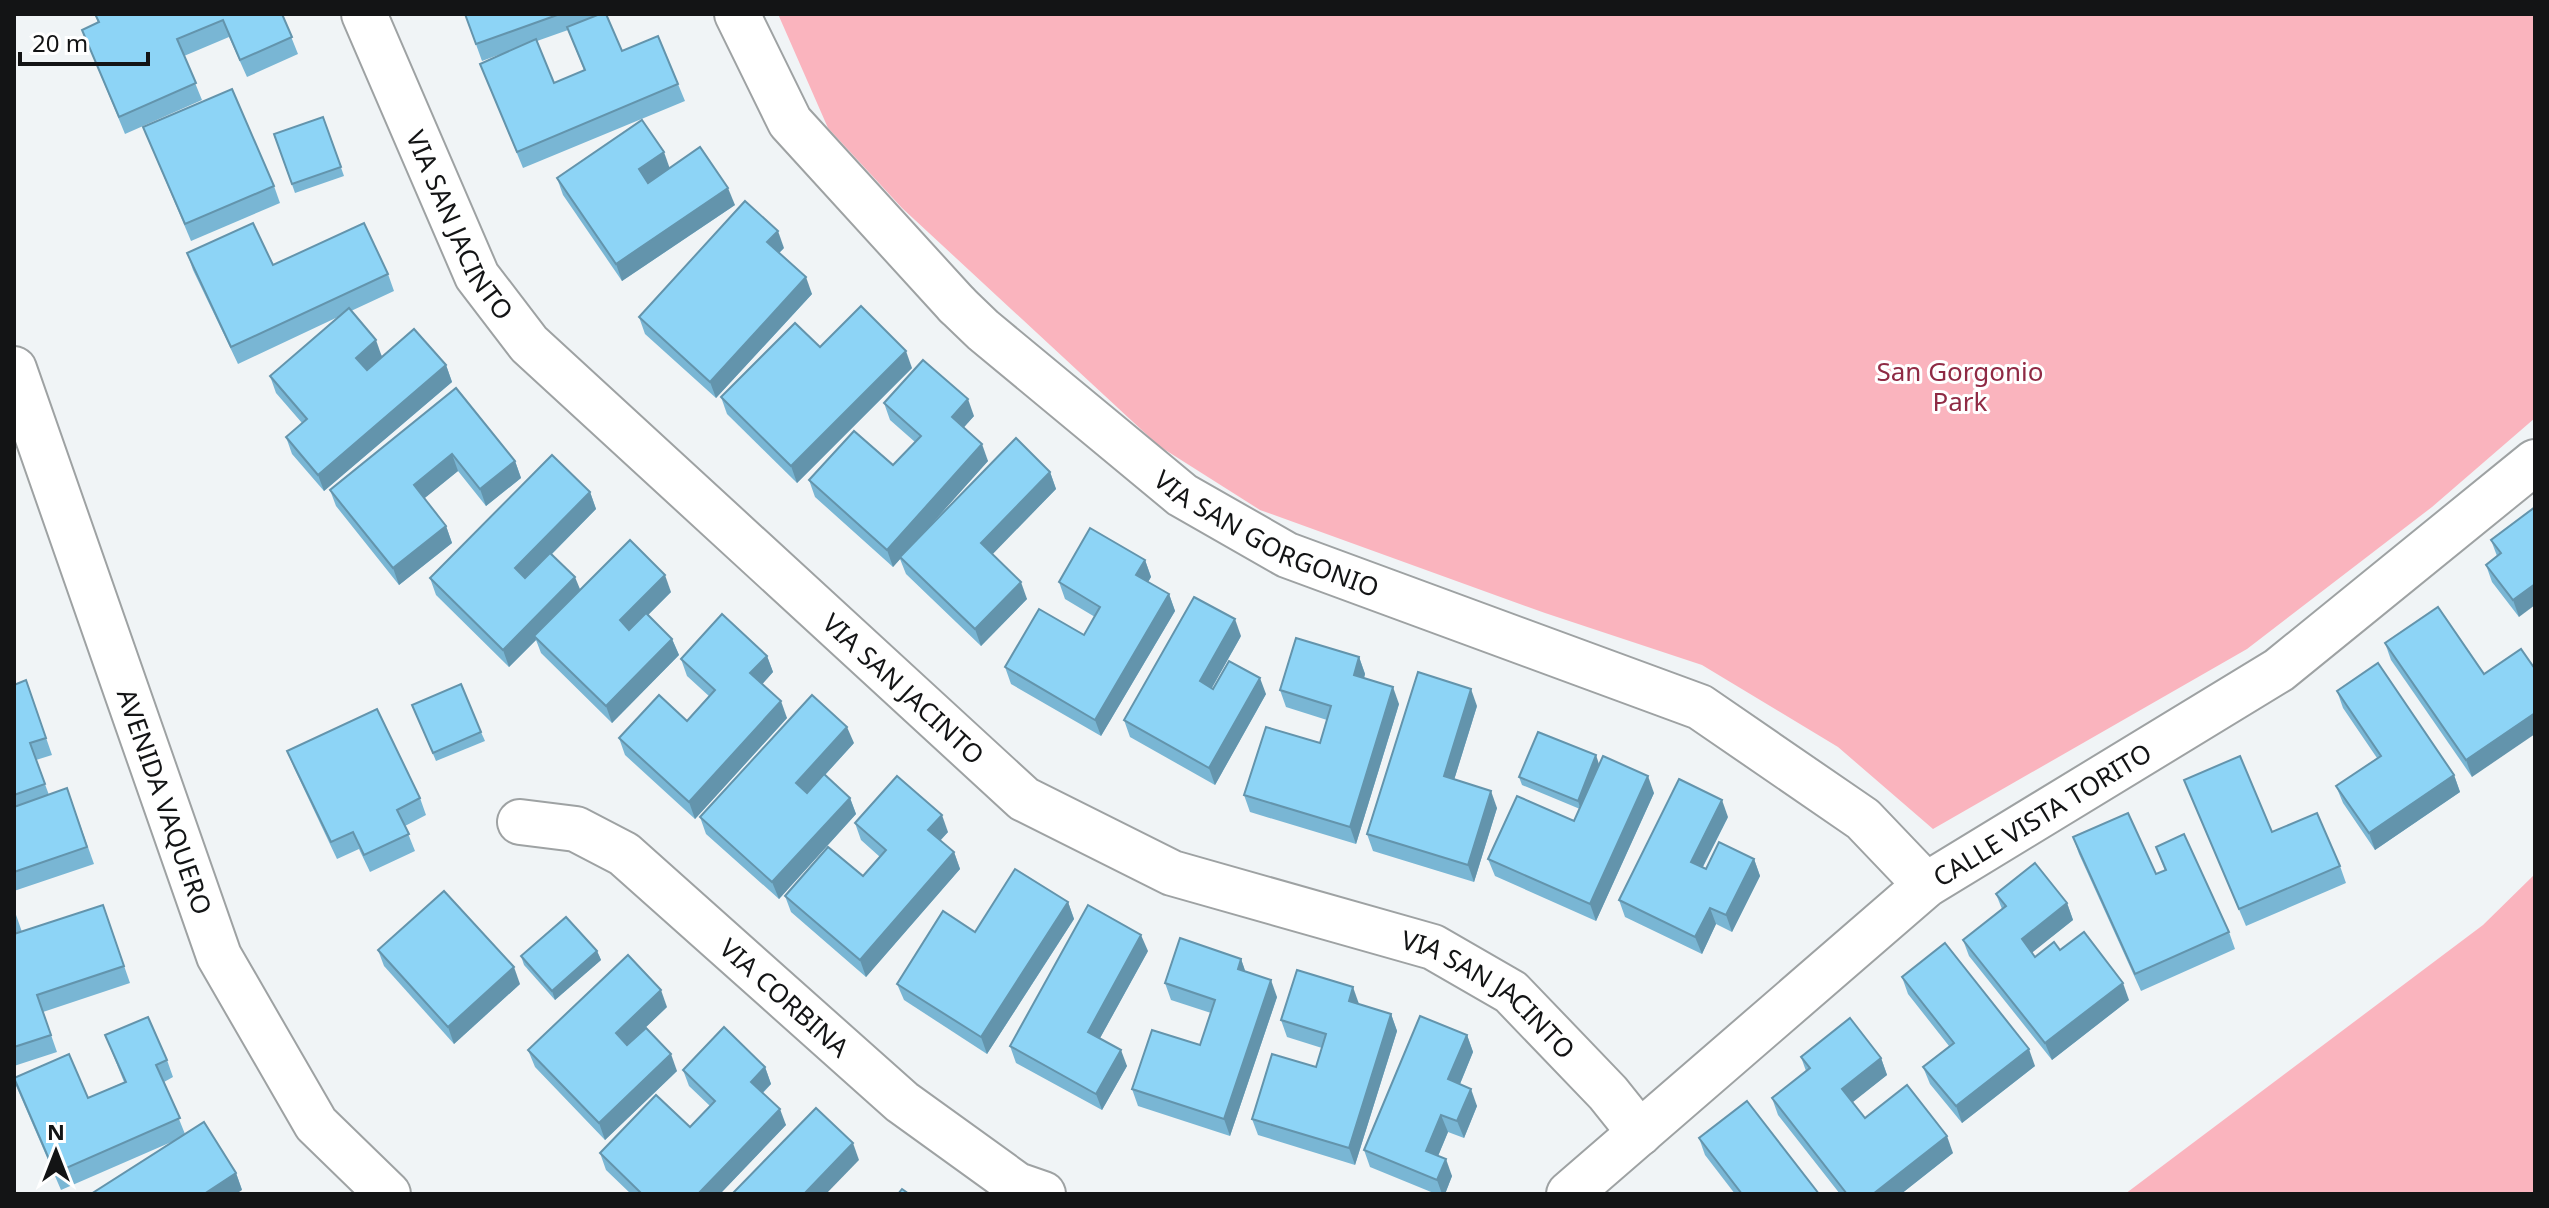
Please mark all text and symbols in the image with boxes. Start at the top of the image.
scale bar [20,16,148,66]
text: 20 m [32,26,88,59]
street label: VIA SAN JACINTO [398,125,522,327]
park label: San Gorgonio Park [1876,353,2044,419]
street label: VIA SAN GORGONIO [1147,461,1384,605]
street label: VIA SAN JACINTO [815,605,992,772]
street label: AVENIDA VAQUERO [109,684,221,919]
street label: CALLE VISTA TORITO [1926,734,2158,895]
street label: VIA SAN JACINTO [1397,921,1583,1066]
street label: VIA CORBINA [712,930,858,1065]
north arrow [16,1112,96,1192]
text: N [47,1116,65,1146]

